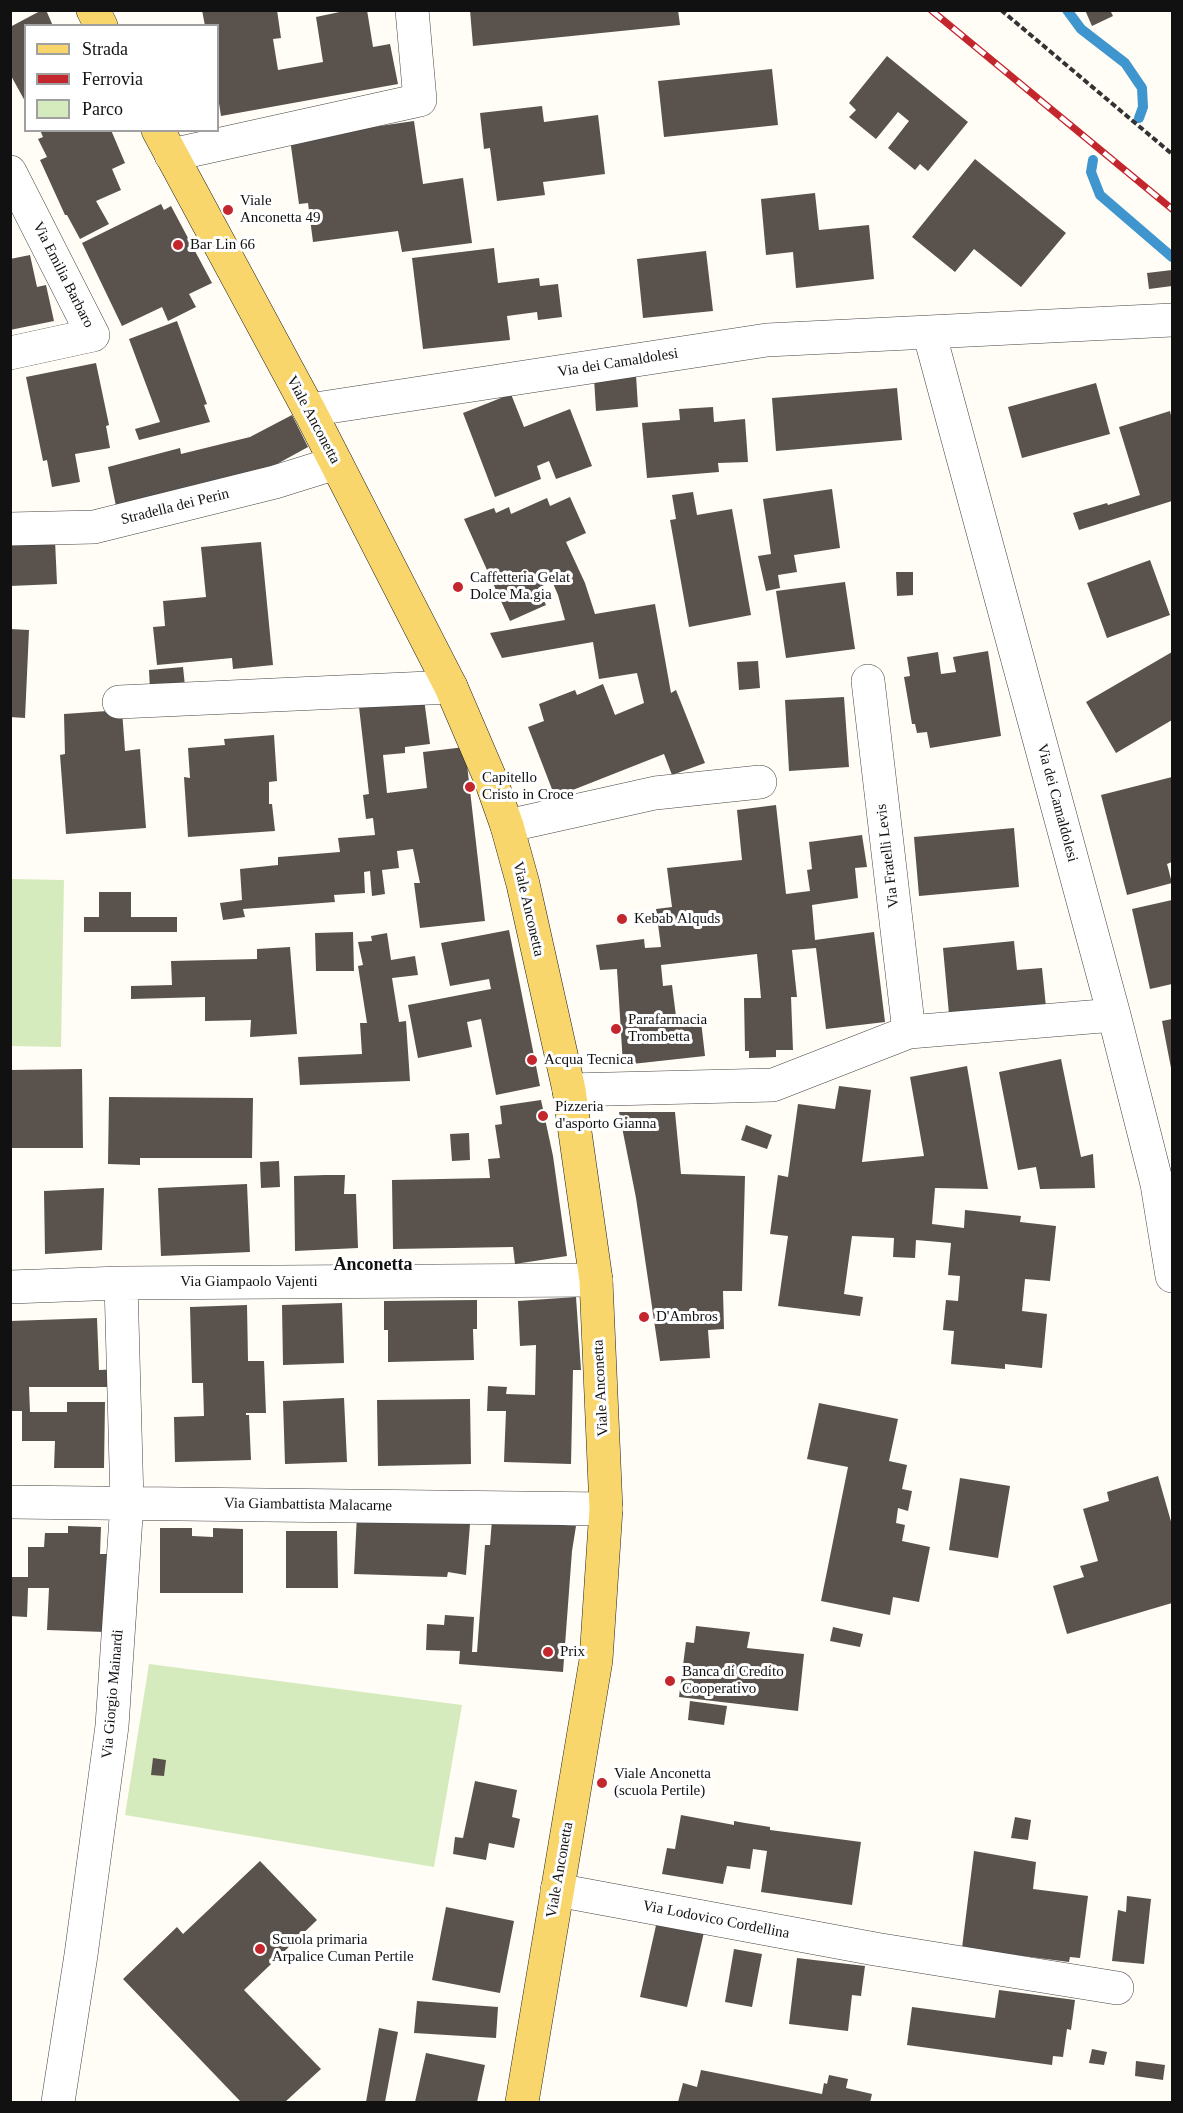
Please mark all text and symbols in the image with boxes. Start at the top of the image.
legend [24,24,219,132]
text: Strada [82,39,128,59]
text: Ferrovia [82,69,143,89]
text: Parco [82,99,123,119]
place label: Viale Anconetta 49 [240,192,320,227]
marker: Viale Anconetta 49 [221,203,235,217]
street label: Via Emilia Barbaro [29,219,97,331]
place label: Bar Lin 66 [190,236,255,254]
marker: Bar Lin 66 [171,238,185,252]
street label: Via dei Camaldolesi [557,345,679,381]
street label: Viale Anconetta [282,373,344,467]
street label: Stradella dei Perin [119,485,231,529]
place label: Caffetteria Gelat Dolce Ma.gia [470,569,570,604]
marker: Caffetteria Gelat Dolce Ma.gia [451,580,465,594]
street label: Via dei Camaldolesi [1033,742,1081,864]
place label: Capitello Cristo in Croce [482,769,574,804]
marker: Capitello Cristo in Croce [463,780,477,794]
street label: Via Fratelli Levis [873,803,903,909]
street label: Viale Anconetta [508,860,548,958]
place label: Kebab Alquds [634,910,720,928]
marker: Kebab Alquds [615,912,629,926]
place label: Parafarmacia Trombetta [628,1011,707,1046]
marker: Parafarmacia Trombetta [609,1022,623,1036]
place label: Acqua Tecnica [544,1051,633,1069]
marker: Acqua Tecnica [525,1053,539,1067]
place label: Pizzeria d'asporto Gianna [555,1098,656,1133]
marker: Pizzeria d'asporto Gianna [536,1109,550,1123]
district label: Anconetta [334,1254,412,1276]
street label: Via Giampaolo Vajenti [180,1273,318,1291]
place label: D'Ambros [656,1308,718,1326]
marker: D'Ambros [637,1310,651,1324]
street label: Viale Anconetta [589,1339,613,1437]
street label: Via Giambattista Malacarne [224,1495,392,1515]
street label: Via Giorgio Mainardi [98,1629,128,1759]
place label: Prix [560,1643,585,1661]
marker: Prix [541,1645,555,1659]
place label: Banca di Credito Cooperativo [682,1663,784,1698]
marker: Banca di Credito Cooperativo [663,1674,677,1688]
place label: Viale Anconetta (scuola Pertile) [614,1765,711,1800]
marker: Viale Anconetta (scuola Pertile) [595,1776,609,1790]
street label: Viale Anconetta [543,1821,577,1919]
street label: Via Lodovico Cordellina [641,1897,791,1943]
place label: Scuola primaria Arpalice Cuman Pertile [272,1931,414,1966]
marker: Scuola primaria Arpalice Cuman Pertile [253,1942,267,1956]

